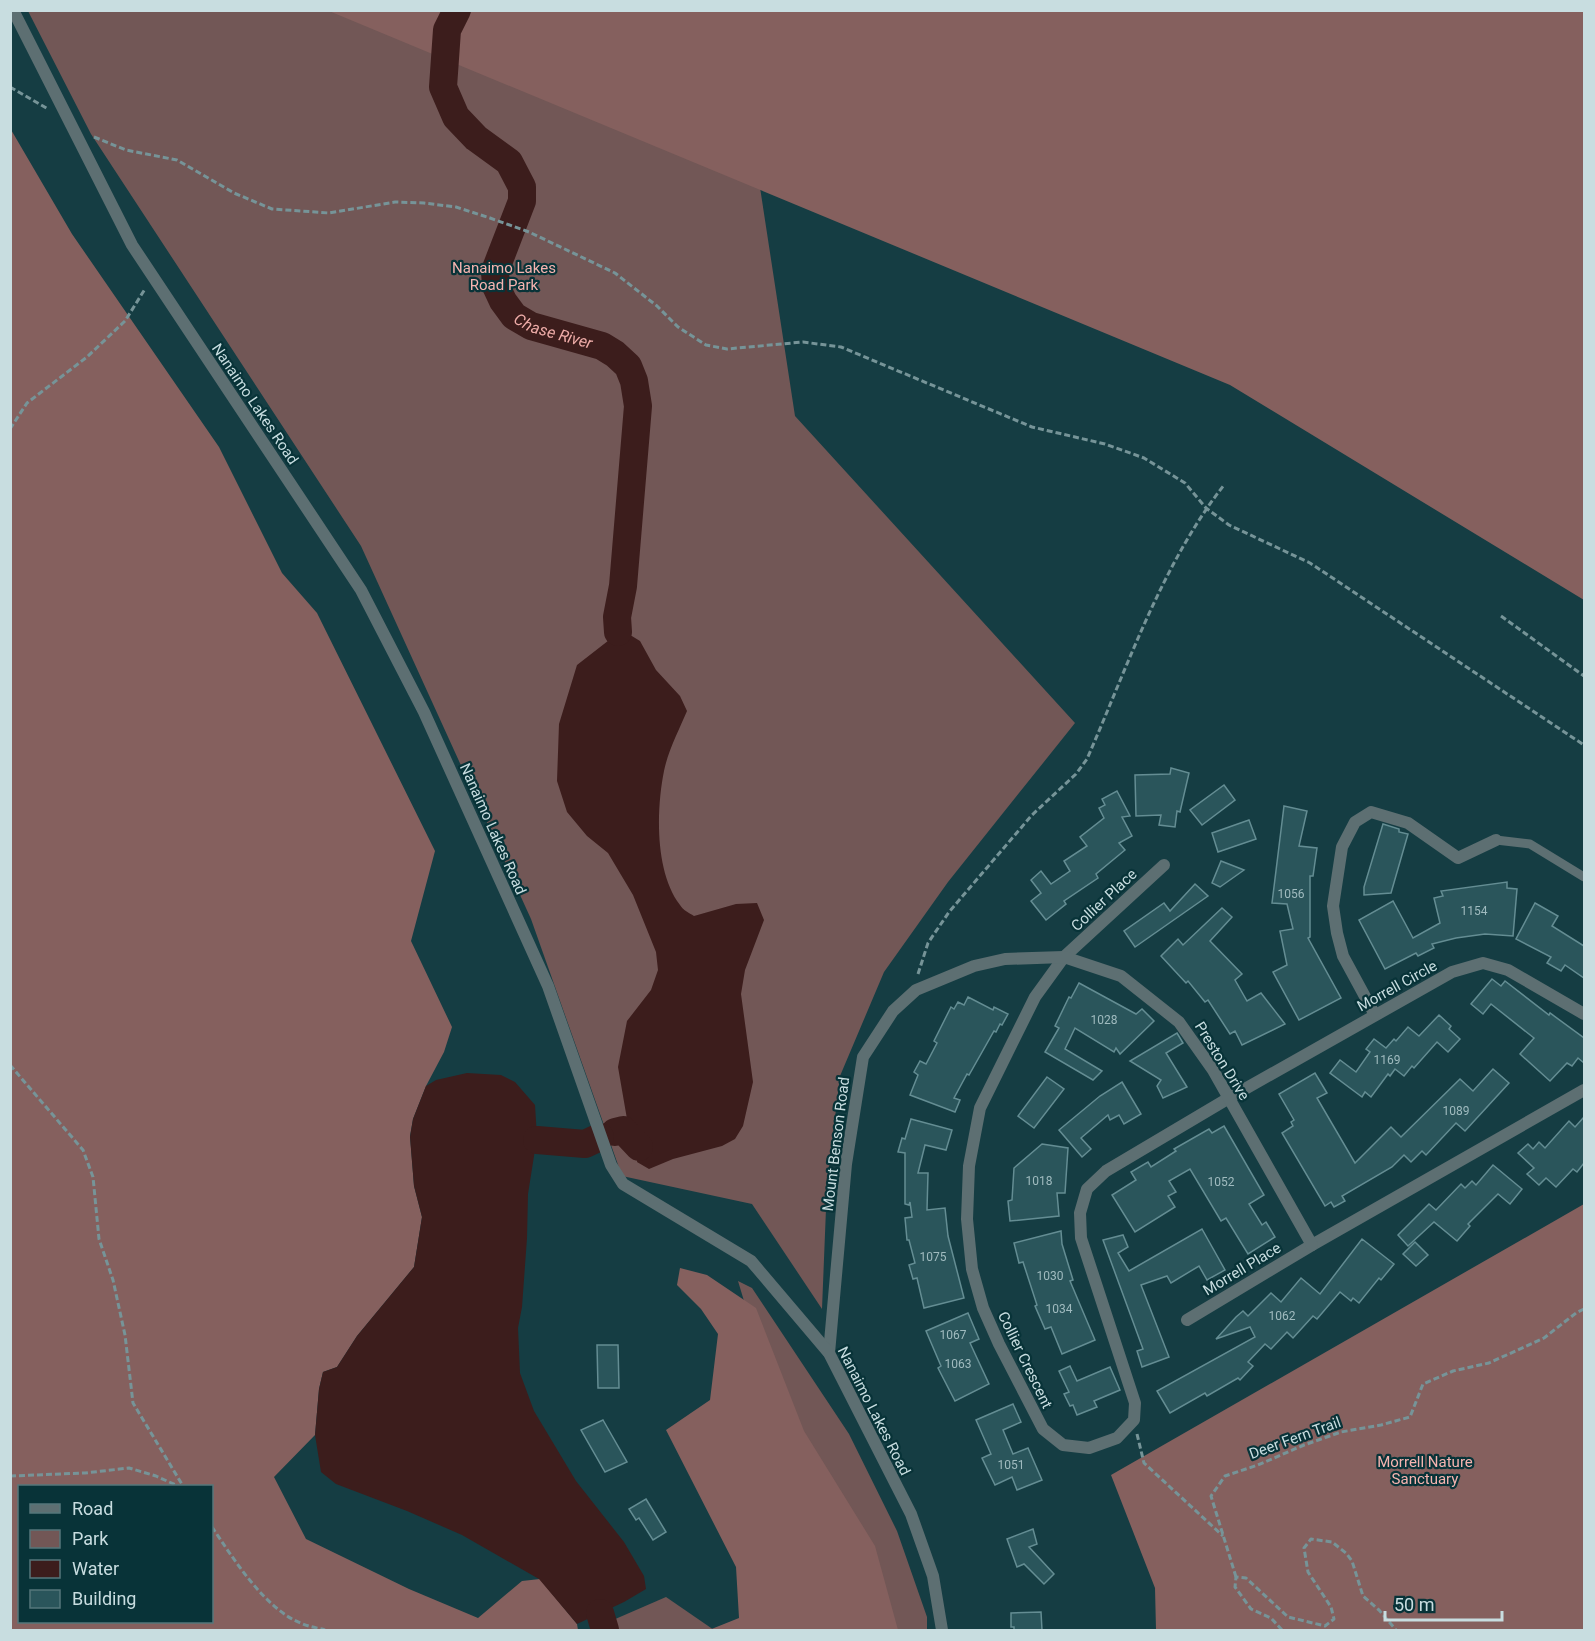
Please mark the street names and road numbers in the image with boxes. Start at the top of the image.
street label: Nanaimo Lakes Road [208,340,302,468]
street label: Nanaimo Lakes Road [456,761,530,897]
street label: Collier Place [1067,865,1141,935]
street label: Morrell Circle [1354,957,1440,1015]
street label: Preston Drive [1191,1018,1253,1104]
street label: Mount Benson Road [819,1076,853,1212]
street label: Morrell Place [1200,1239,1284,1299]
street label: Collier Crescent [994,1309,1056,1411]
street label: Nanaimo Lakes Road [834,1344,914,1478]
street label: Deer Fern Trail [1247,1413,1343,1463]

